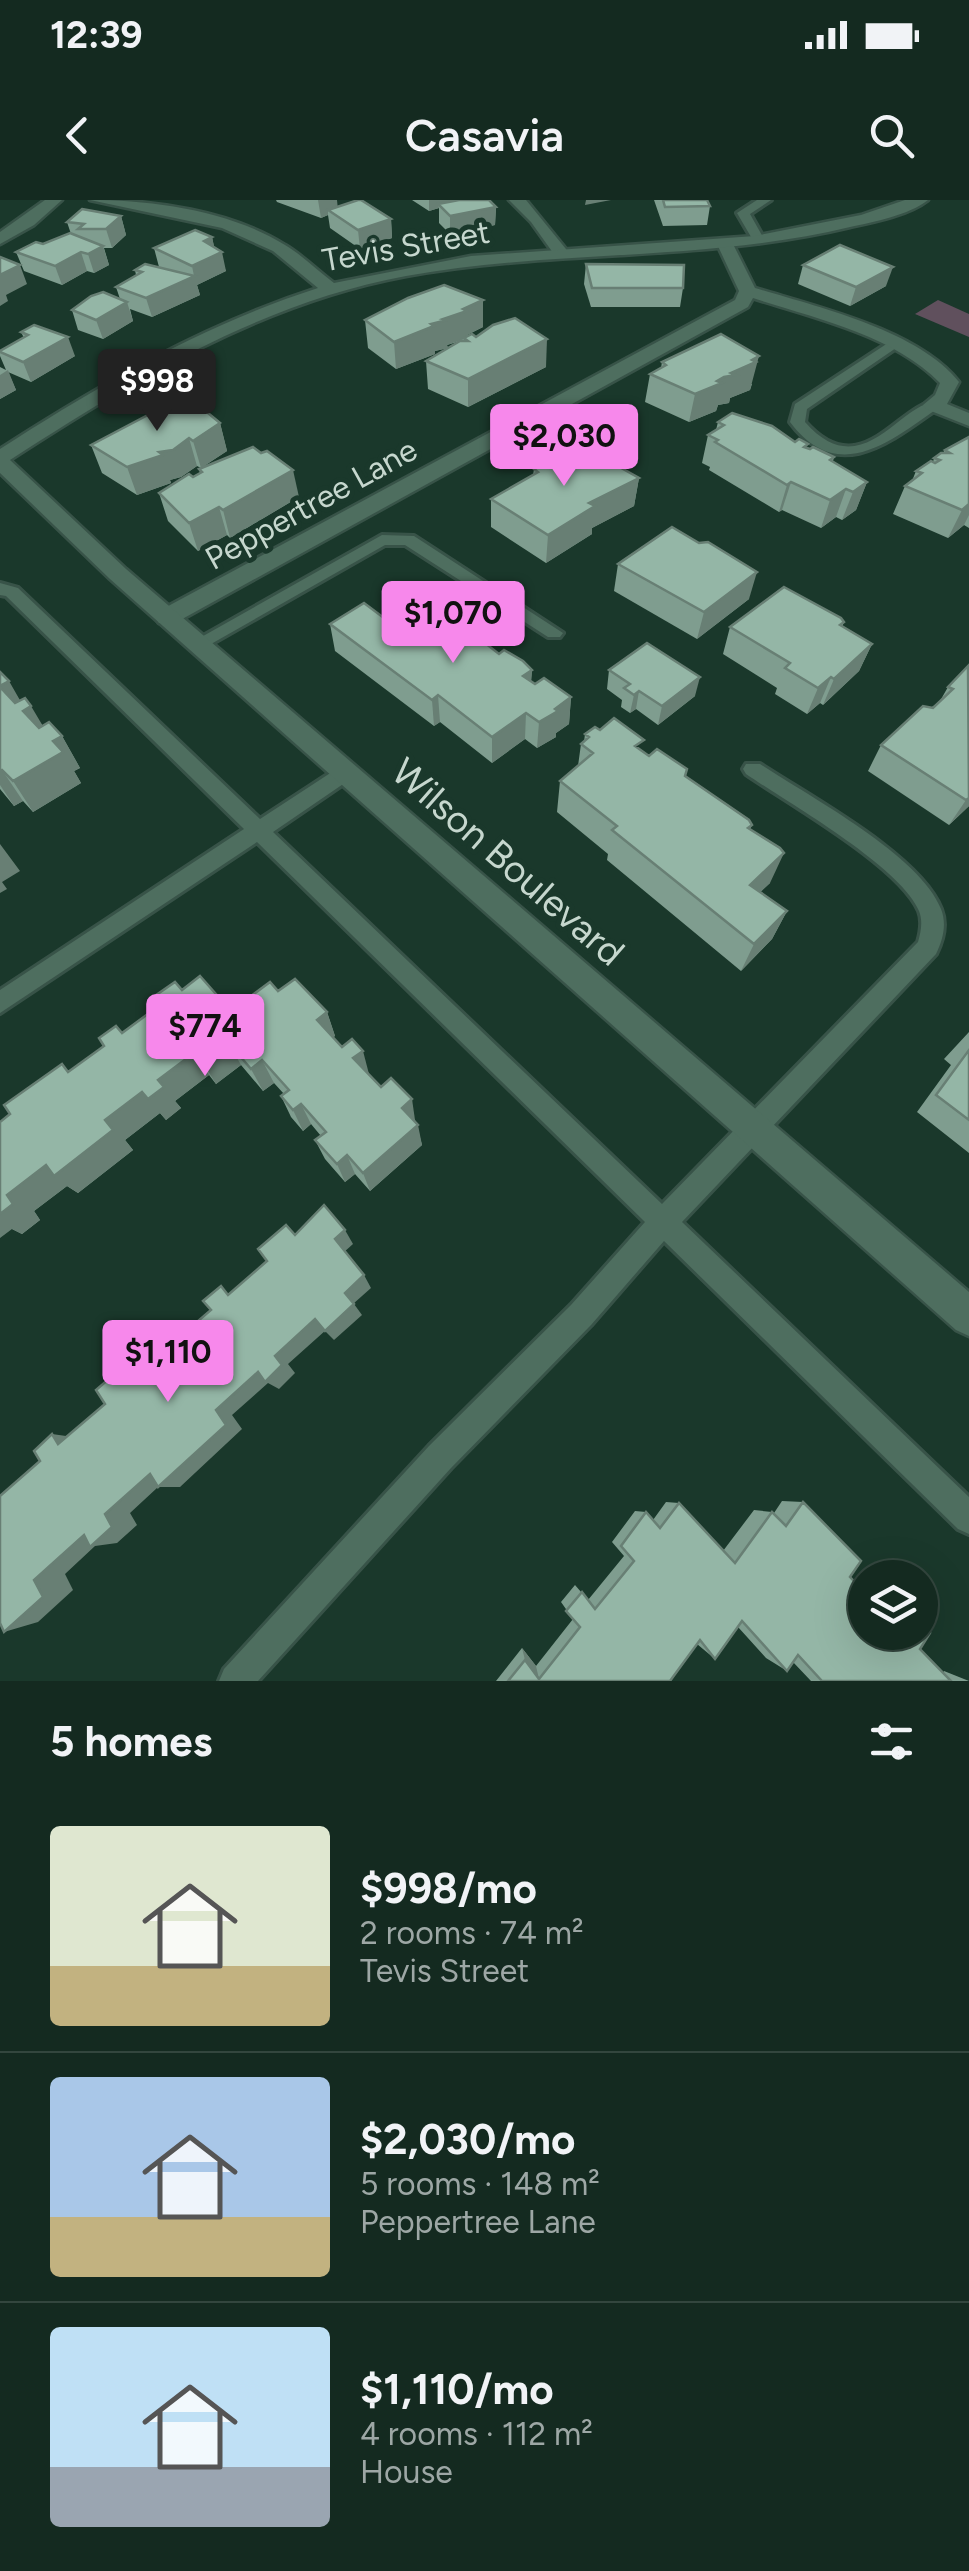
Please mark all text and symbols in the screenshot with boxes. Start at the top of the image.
text: 12:39 [50,12,143,58]
icon: back [50,108,105,163]
text: Casavia [405,108,564,162]
icon: search [864,108,919,163]
street label: Tevis Street [319,213,493,279]
pin: $998 [98,349,216,434]
text: $998 [120,362,194,400]
pin: $2,030 [483,404,645,489]
text: $2,030 [512,417,616,455]
street label: Peppertree Lane [199,430,423,578]
pin: $1,070 [372,581,534,666]
text: $1,070 [404,594,502,632]
street label: Wilson Boulevard [382,749,634,975]
pin: $774 [146,994,264,1079]
text: $774 [168,1007,242,1045]
pin: $1,110 [87,1320,249,1405]
text: $1,110 [124,1333,212,1371]
map controls [848,1560,938,1650]
button: layers [848,1560,938,1650]
icon: filters [864,1714,919,1769]
text: 5 homes [50,1716,212,1767]
text: $998/mo [360,1863,537,1914]
icon: home [130,1866,250,1986]
text: 2 rooms · 74 m² [360,1914,584,1952]
text: Tevis Street [360,1952,529,1990]
text: $2,030/mo [360,2114,575,2165]
icon: home [130,2117,250,2237]
text: 5 rooms · 148 m² [360,2165,600,2203]
text: Peppertree Lane [360,2203,596,2241]
text: $1,110/mo [360,2364,554,2415]
icon: home [130,2367,250,2487]
text: 4 rooms · 112 m² [360,2415,593,2453]
text: House [360,2453,453,2491]

